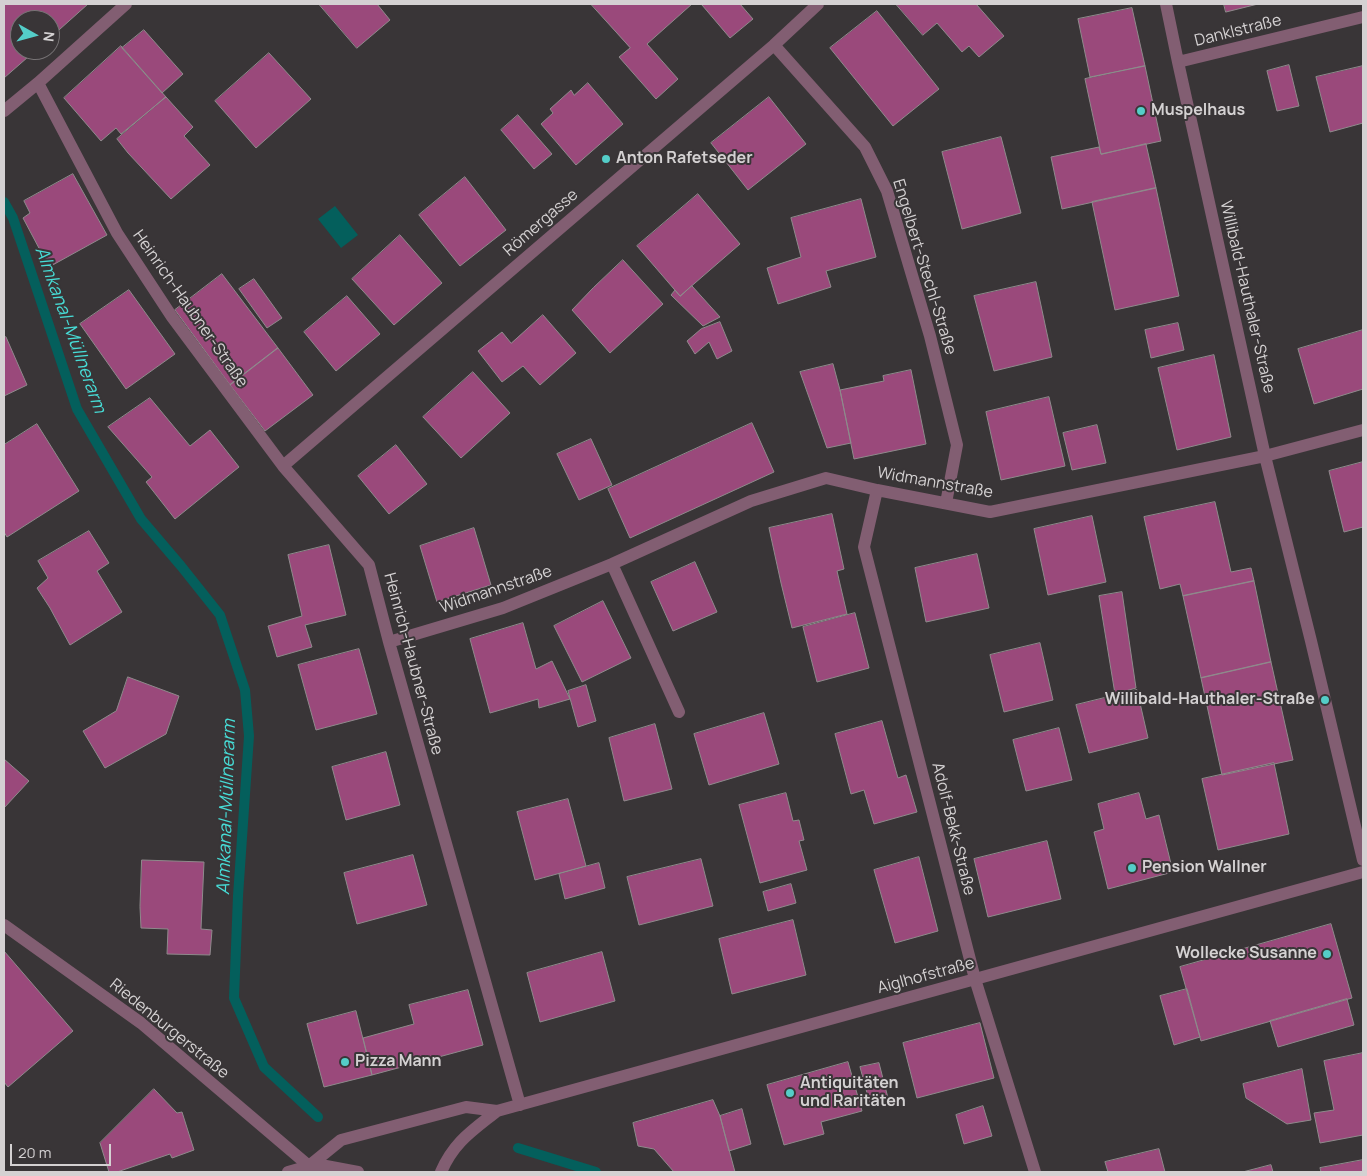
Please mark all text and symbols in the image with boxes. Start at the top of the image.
north arrow [10,10,60,60]
street label: Danklstraße [1193,11,1283,51]
text: N [39,31,59,43]
place label: Muspelhaus [1151,101,1245,121]
marker: Muspelhaus [1135,105,1147,117]
place label: Anton Rafetseder [616,149,753,169]
marker: Anton Rafetseder [600,153,612,165]
street label: Engelbert-Stechl-Straße [888,177,960,357]
street label: Römergasse [500,185,582,261]
street label: Willibald-Hauthaler-Straße [1215,199,1279,395]
street label: Heinrich-Haubner-Straße [128,227,252,391]
water label: Almkanal-Müllnerarm [30,244,110,416]
street label: Widmannstraße [876,463,994,503]
street label: Widmannstraße [437,562,555,618]
street label: Heinrich-Haubner-Straße [379,571,447,757]
place label: Willibald-Hauthaler-Straße [1105,690,1315,710]
marker: Willibald-Hauthaler-Straße [1319,694,1331,706]
water label: Almkanal-Müllnerarm [213,719,241,895]
street label: Adolf-Bekk-Straße [927,761,979,897]
place label: Pension Wallner [1142,858,1267,878]
marker: Pension Wallner [1126,862,1138,874]
place label: Wollecke Susanne [1175,944,1317,964]
marker: Wollecke Susanne [1321,948,1333,960]
street label: Aiglhofstraße [875,954,977,998]
street label: Riedenburgerstraße [105,975,233,1083]
place label: Pizza Mann [355,1052,442,1072]
marker: Pizza Mann [339,1056,351,1068]
place label: Antiquitäten und Raritäten [800,1074,906,1112]
marker: Antiquitäten und Raritäten [784,1087,796,1099]
scale bar [12,1134,114,1166]
text: 20 m [18,1142,51,1163]

